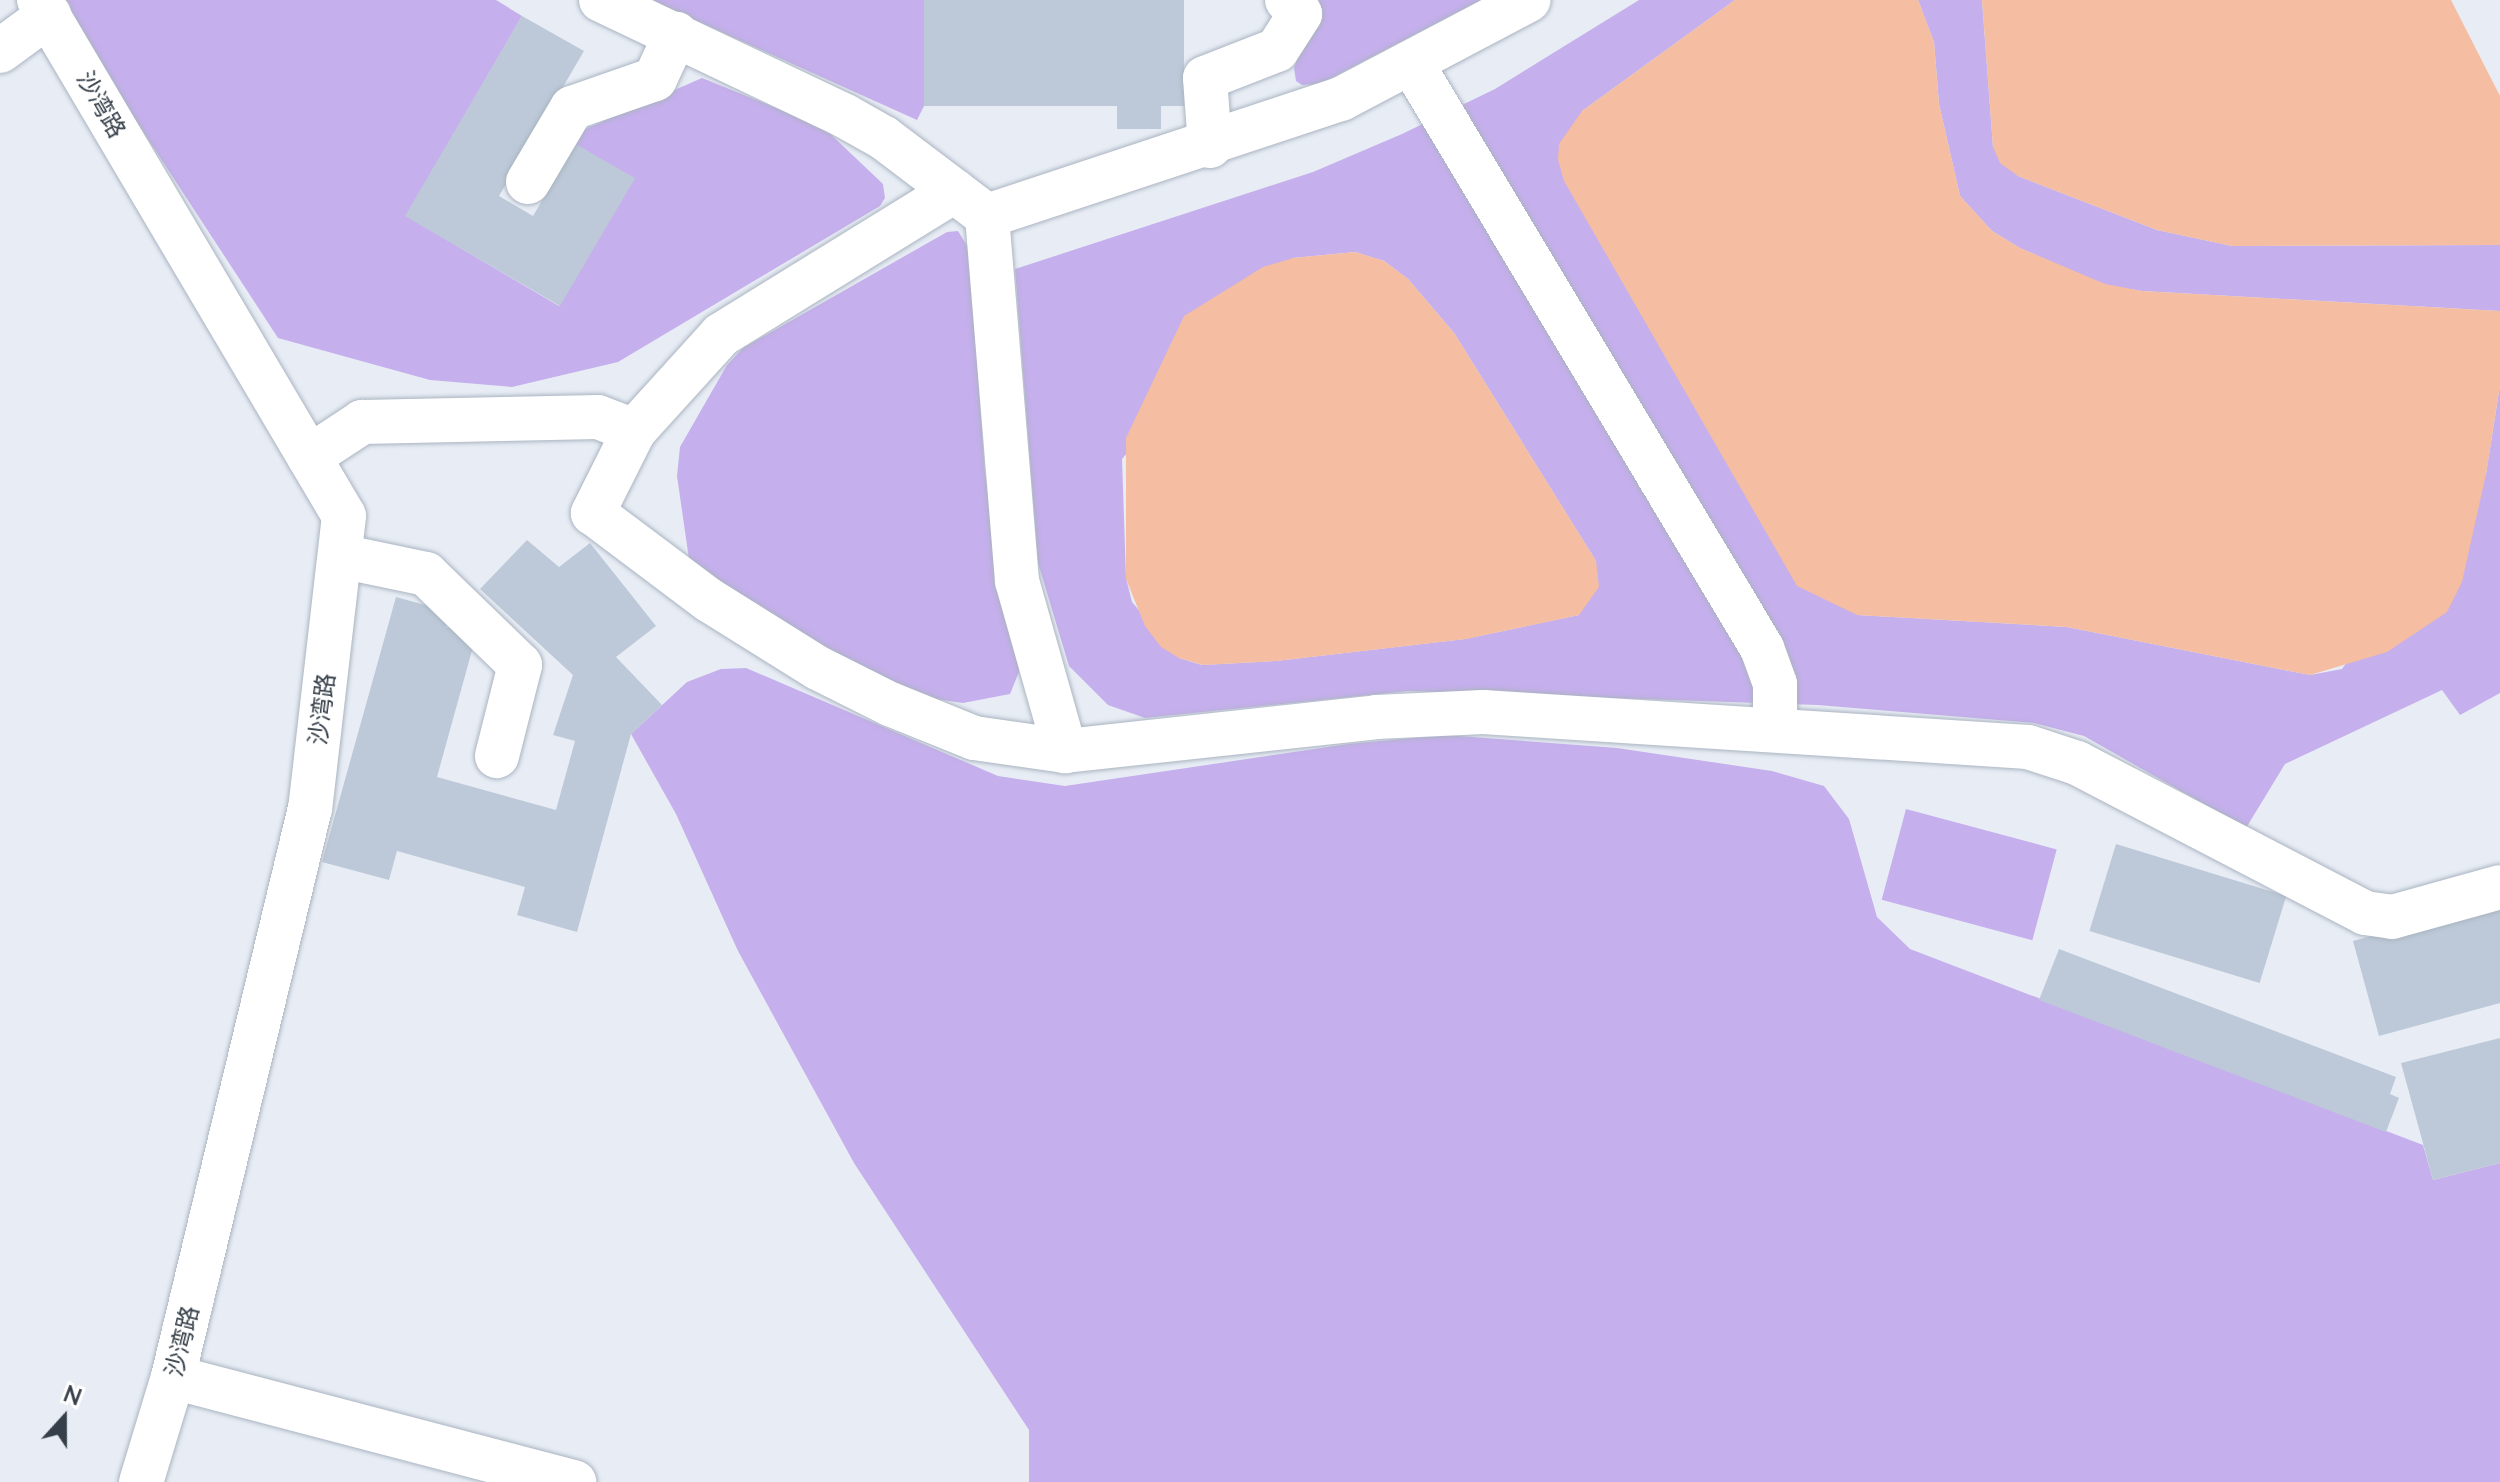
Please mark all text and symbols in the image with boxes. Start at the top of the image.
street label: 沙湾路 [72,66,132,142]
street label: 沙湾路 [302,672,340,746]
street label: 沙湾路 [158,1303,204,1379]
north arrow [24,1378,104,1458]
text: N [60,1379,86,1411]

